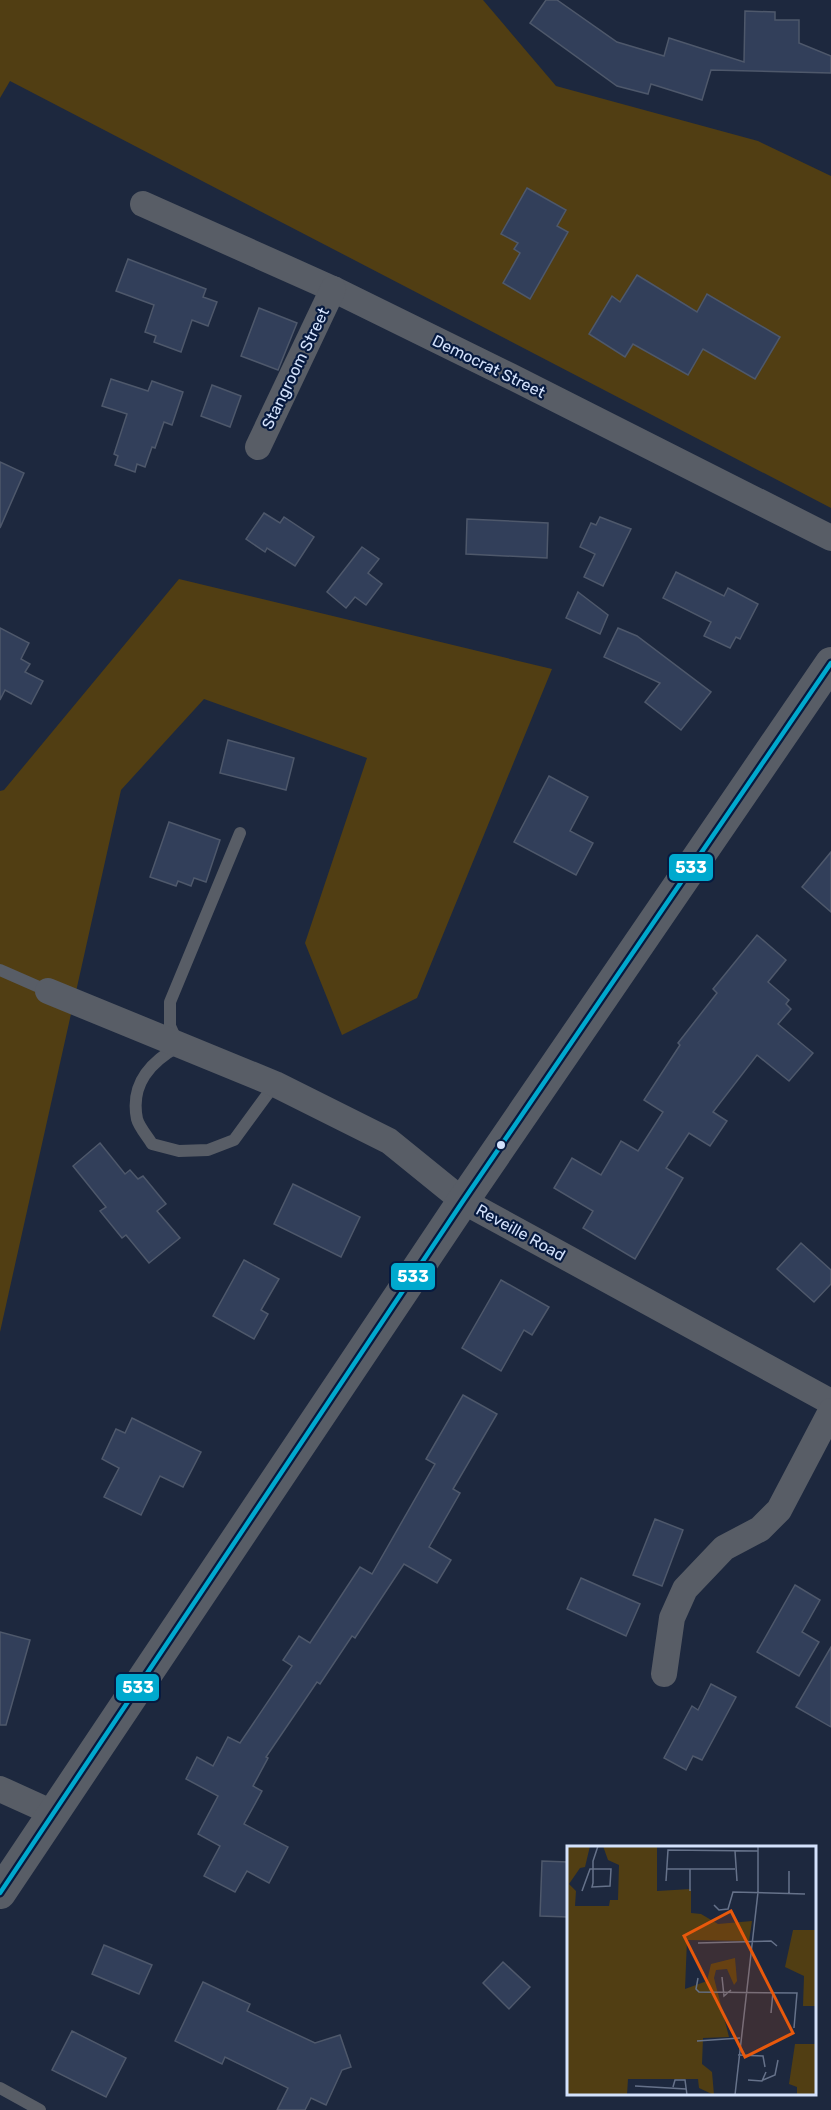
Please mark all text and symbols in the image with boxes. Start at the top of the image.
street label: Stangroom Street [258,304,333,432]
street label: Democrat Street [429,331,548,402]
line badge: 533 [668,853,714,882]
text: 533 [675,858,707,877]
unlabelled marker [495,1139,507,1151]
street label: Reveille Road [473,1200,569,1265]
line badge: 533 [390,1262,436,1291]
text: 533 [397,1267,429,1286]
line badge: 533 [115,1673,160,1702]
text: 533 [122,1678,154,1697]
inset map [567,1846,816,2095]

